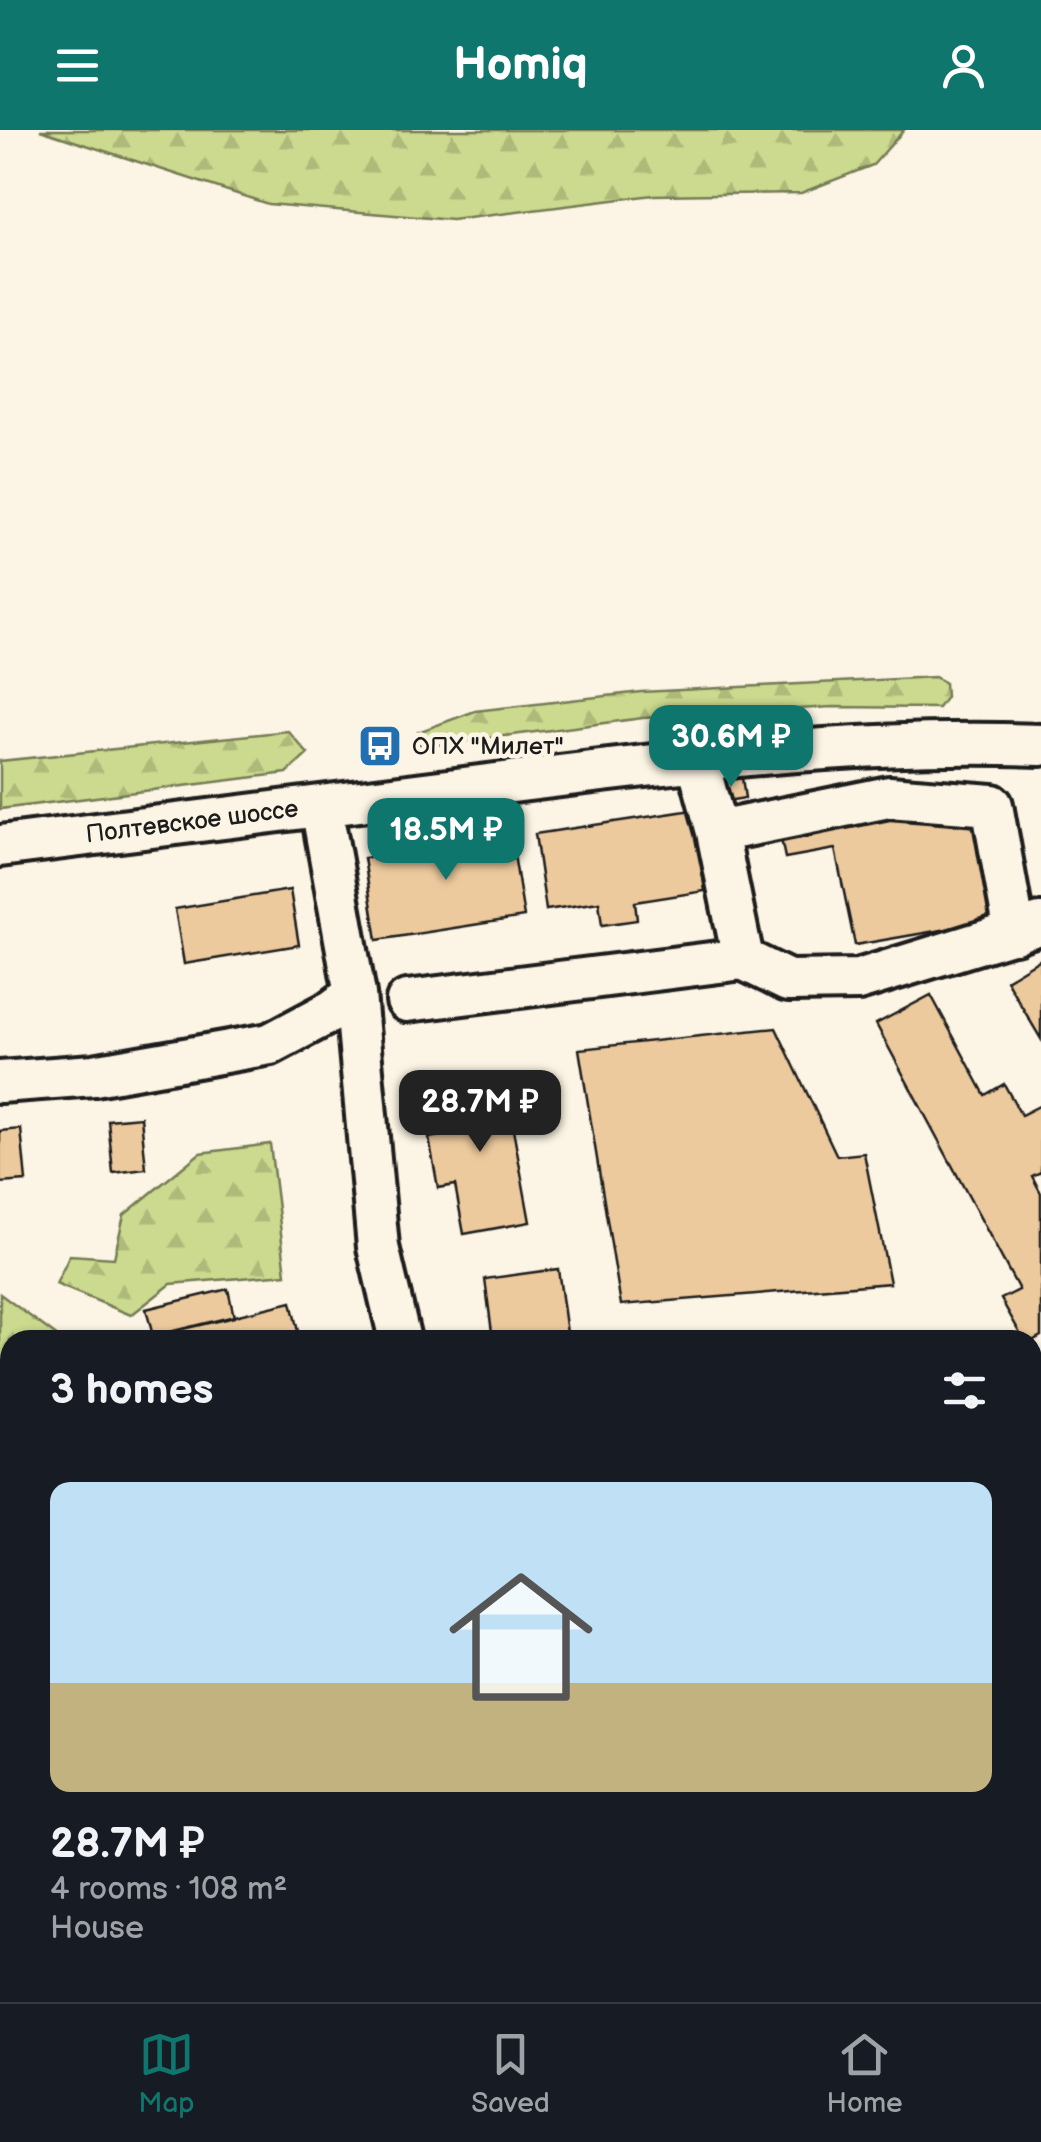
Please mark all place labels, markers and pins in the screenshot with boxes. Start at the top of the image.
pin: 30.6M ₽ [639,705,823,790]
bus stop icon: ОПХ "Милет" [357,723,403,769]
place label: ОПХ "Милет" [412,731,564,762]
pin: 18.5M ₽ [354,798,538,883]
pin: 28.7M ₽ [388,1070,572,1155]

